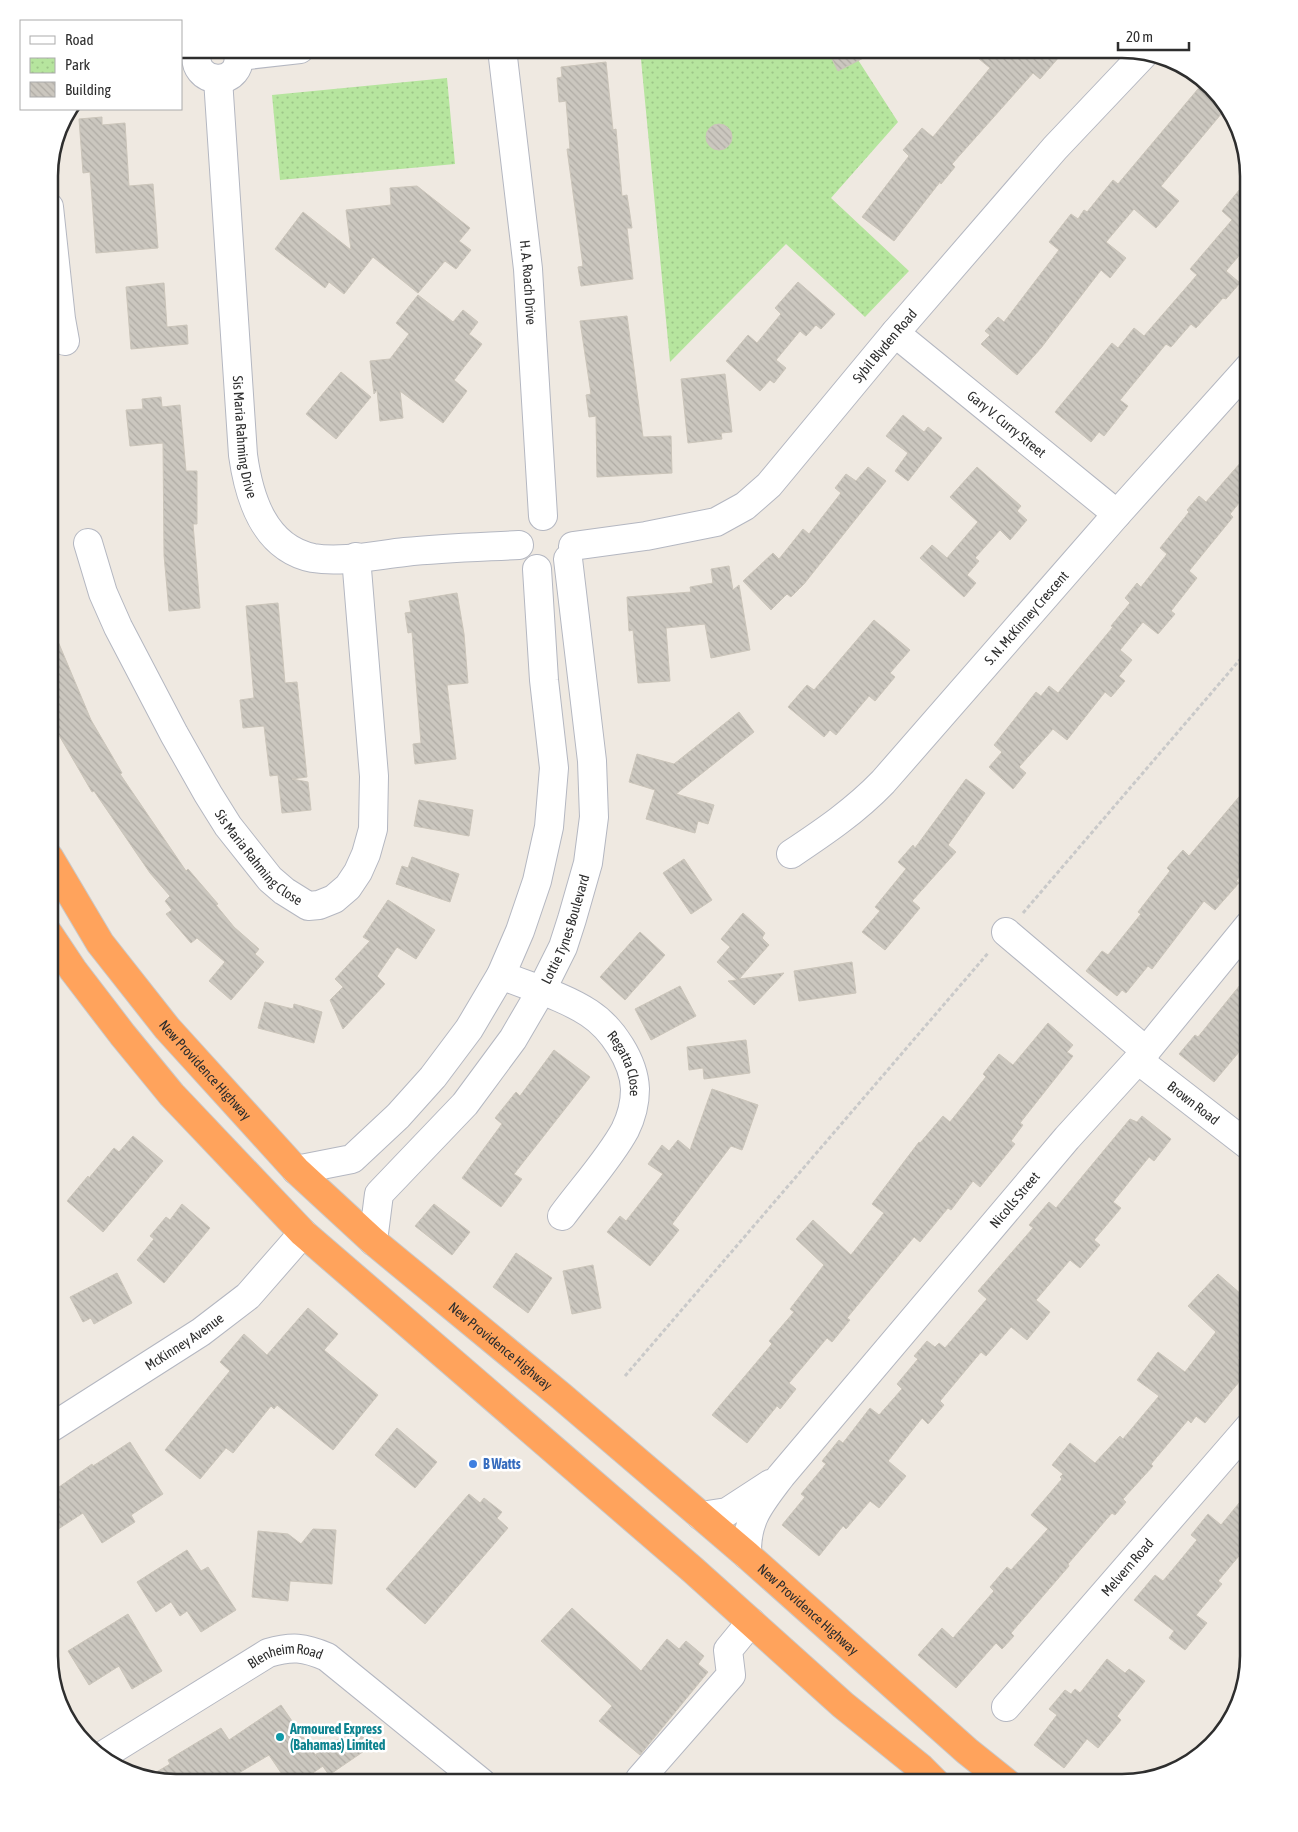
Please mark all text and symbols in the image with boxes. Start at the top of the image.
legend [20,20,182,110]
scale bar [1118,20,1189,52]
text: 20 m [1126,28,1153,45]
text: Road [65,31,94,48]
text: Park [65,56,90,73]
text: Building [65,81,111,98]
street label: H. A. Roach Drive [517,239,539,325]
street label: Sybil Blyden Road [849,306,920,386]
street label: Sis Maria Rahming Drive [230,375,260,500]
street label: Gary V. Curry Street [964,387,1049,461]
street label: S. N. McKinney Crescent [981,568,1072,668]
street label: Sis Maria Rahming Close [212,807,305,908]
street label: Lottie Tynes Boulevard [538,873,592,987]
street label: New Providence Highway [156,1017,255,1123]
street label: Regatta Close [604,1027,643,1097]
street label: Brown Road [1164,1078,1222,1128]
street label: Nicolls Street [986,1169,1043,1231]
street label: New Providence Highway [446,1299,556,1394]
street label: McKinney Avenue [142,1310,227,1374]
place label: B Watts [483,1456,521,1472]
marker: B Watts [467,1458,479,1470]
street label: Melvern Road [1098,1535,1157,1599]
street label: New Providence Highway [755,1560,862,1659]
street label: Blenheim Road [245,1640,325,1672]
place label: Armoured Express (Bahamas) Limited [289,1721,386,1753]
marker: Armoured Express (Bahamas) Limited [274,1731,286,1743]

